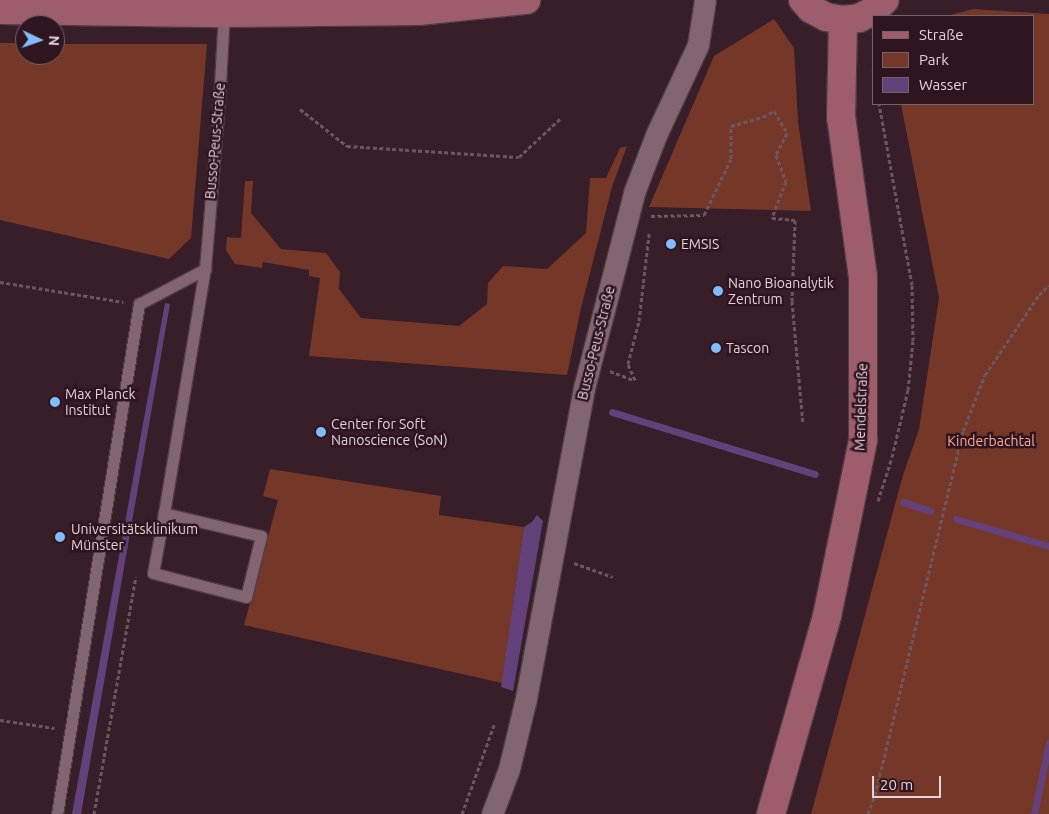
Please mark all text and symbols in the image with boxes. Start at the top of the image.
north arrow [15,15,65,65]
legend [872,15,1034,105]
text: Straße [919,26,963,43]
text: N [46,35,62,46]
text: Park [919,51,949,68]
text: Wasser [919,76,967,93]
street label: Busso-Peus-Straße [202,82,228,200]
place label: EMSIS [681,236,719,252]
marker: EMSIS [665,238,677,250]
place label: Nano Bioanalytik Zentrum [728,275,834,308]
street label: Busso-Peus-Straße [574,284,618,402]
marker: Nano Bioanalytik Zentrum [712,285,724,297]
place label: Tascon [726,340,769,356]
marker: Tascon [710,342,722,354]
street label: Mendelstraße [851,363,871,451]
place label: Max Planck Institut [65,386,135,418]
marker: Max Planck Institut [49,396,61,408]
place label: Center for Soft Nanoscience (SoN) [331,416,448,448]
marker: Center for Soft Nanoscience (SoN) [315,426,327,438]
park label: Kinderbachtal [947,433,1035,449]
place label: Universitätsklinikum Münster [71,521,198,554]
marker: Universitätsklinikum Münster [53,530,67,544]
scale bar [874,766,943,798]
text: 20 m [880,776,913,793]

